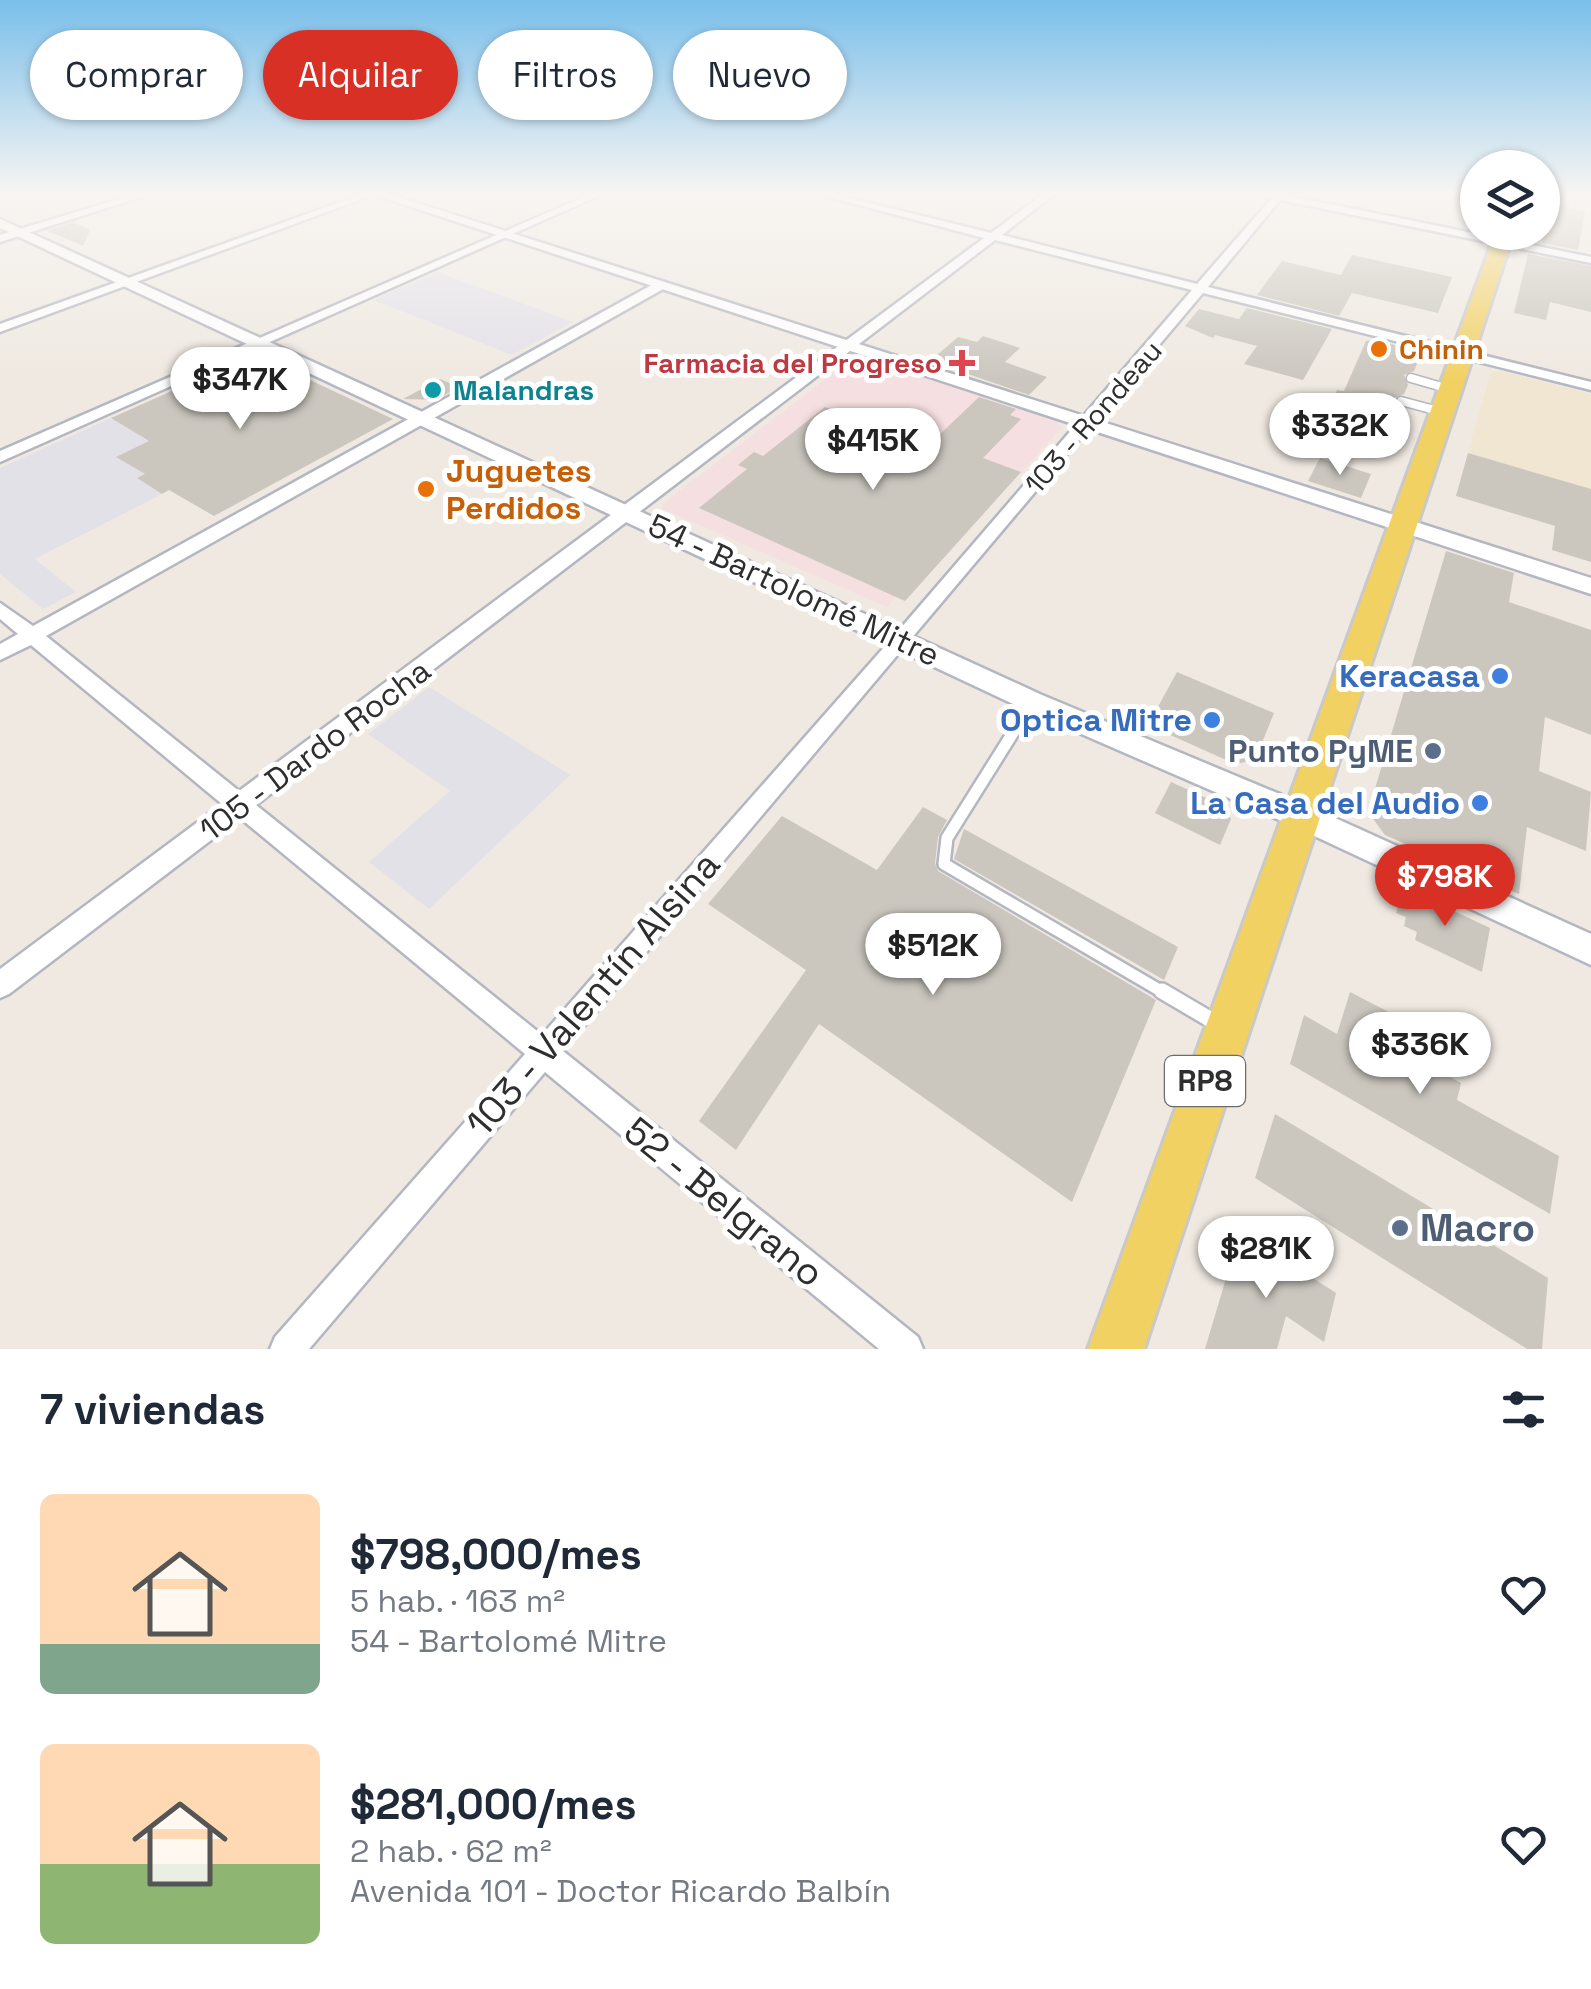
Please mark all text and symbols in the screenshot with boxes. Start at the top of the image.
chip: Comprar [30,30,243,120]
chip: Alquilar [263,30,458,120]
chip: Filtros [478,30,653,120]
chip: Nuevo [673,30,847,120]
map controls [1460,150,1560,250]
button: layers [1460,150,1560,250]
place label: Chinin [1399,331,1484,367]
street label: 103 - Rondeau [1017,333,1169,501]
marker: Chinin [1368,338,1390,360]
place label: Farmacia del Progreso [643,345,942,381]
pin: $347K [170,347,310,432]
marker: Farmacia del Progreso [951,352,973,374]
text: $347K [192,359,288,399]
place label: Malandras [453,372,594,408]
marker: Malandras [422,379,444,401]
pin: $332K [1270,393,1410,478]
text: $332K [1291,405,1389,445]
pin: $415K [803,408,943,493]
text: $415K [827,420,919,460]
place label: Juguetes Perdidos [446,451,591,528]
marker: Juguetes Perdidos [415,478,437,500]
street label: 54 - Bartolomé Mitre [642,505,946,675]
street label: 105 - Dardo Rocha [192,650,438,850]
place label: Keracasa [1339,656,1480,696]
marker: Keracasa [1489,665,1511,687]
place label: Optica Mitre [1000,700,1192,740]
marker: Optica Mitre [1201,709,1223,731]
place label: Punto PyME [1228,731,1413,771]
marker: Punto PyME [1422,740,1444,762]
place label: La Casa del Audio [1190,783,1460,823]
marker: La Casa del Audio [1469,792,1491,814]
street label: 103 - Valentín Alsina [456,841,730,1147]
pin: $798K [1375,844,1515,929]
text: $798K [1397,856,1493,896]
pin: $512K [863,913,1003,998]
text: $512K [887,925,979,965]
pin: $336K [1350,1012,1490,1097]
text: $336K [1371,1024,1469,1064]
road number: RP8 [1165,1056,1245,1106]
street label: 52 - Belgrano [614,1107,834,1297]
place label: Macro [1420,1204,1535,1252]
pin: $281K [1196,1216,1336,1301]
marker: Macro [1389,1217,1411,1239]
text: $281K [1220,1228,1312,1268]
icon: filters [1496,1382,1551,1437]
text: 7 viviendas [40,1383,265,1436]
text: $798,000/mes [350,1528,642,1581]
icon: home [120,1534,240,1654]
icon: heart [1496,1567,1551,1622]
text: 5 hab. · 163 m² [350,1581,565,1621]
text: 54 - Bartolomé Mitre [350,1621,667,1661]
text: $281,000/mes [350,1778,636,1831]
icon: home [120,1784,240,1904]
icon: heart [1496,1817,1551,1872]
text: 2 hab. · 62 m² [350,1831,552,1871]
text: Avenida 101 - Doctor Ricardo Balbín [350,1871,891,1911]

